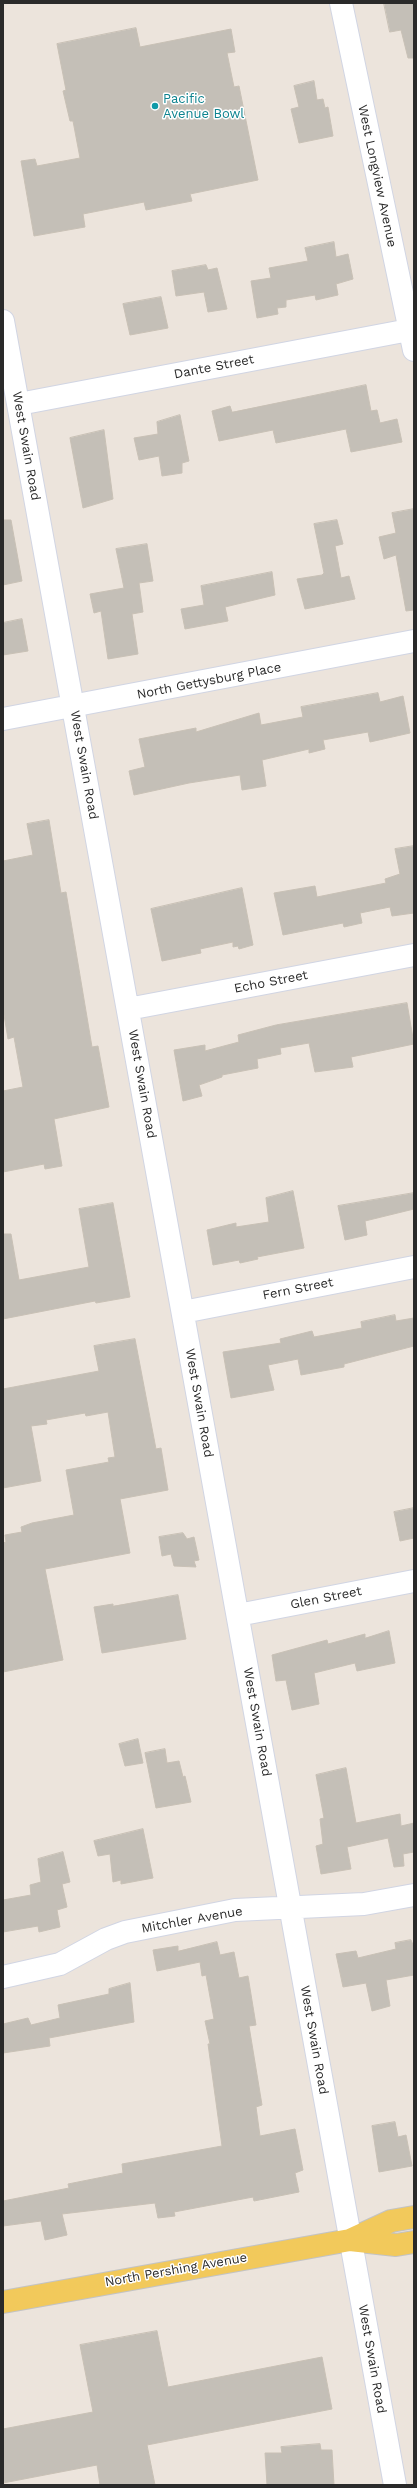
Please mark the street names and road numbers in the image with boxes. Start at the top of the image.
street label: West Longview Avenue [354,103,400,249]
street label: Dante Street [173,352,255,382]
street label: West Swain Road [9,390,43,502]
street label: North Gettysburg Place [135,659,283,703]
street label: West Swain Road [67,709,101,821]
street label: Echo Street [233,967,309,997]
street label: West Swain Road [125,1028,159,1140]
street label: Fern Street [261,1275,335,1303]
street label: West Swain Road [182,1347,216,1459]
street label: Glen Street [289,1583,363,1613]
street label: West Swain Road [240,1666,274,1778]
street label: Mitchler Avenue [140,1903,244,1937]
street label: West Swain Road [297,1984,331,2096]
street label: North Pershing Avenue [104,2250,248,2290]
street label: West Swain Road [355,2303,389,2415]

